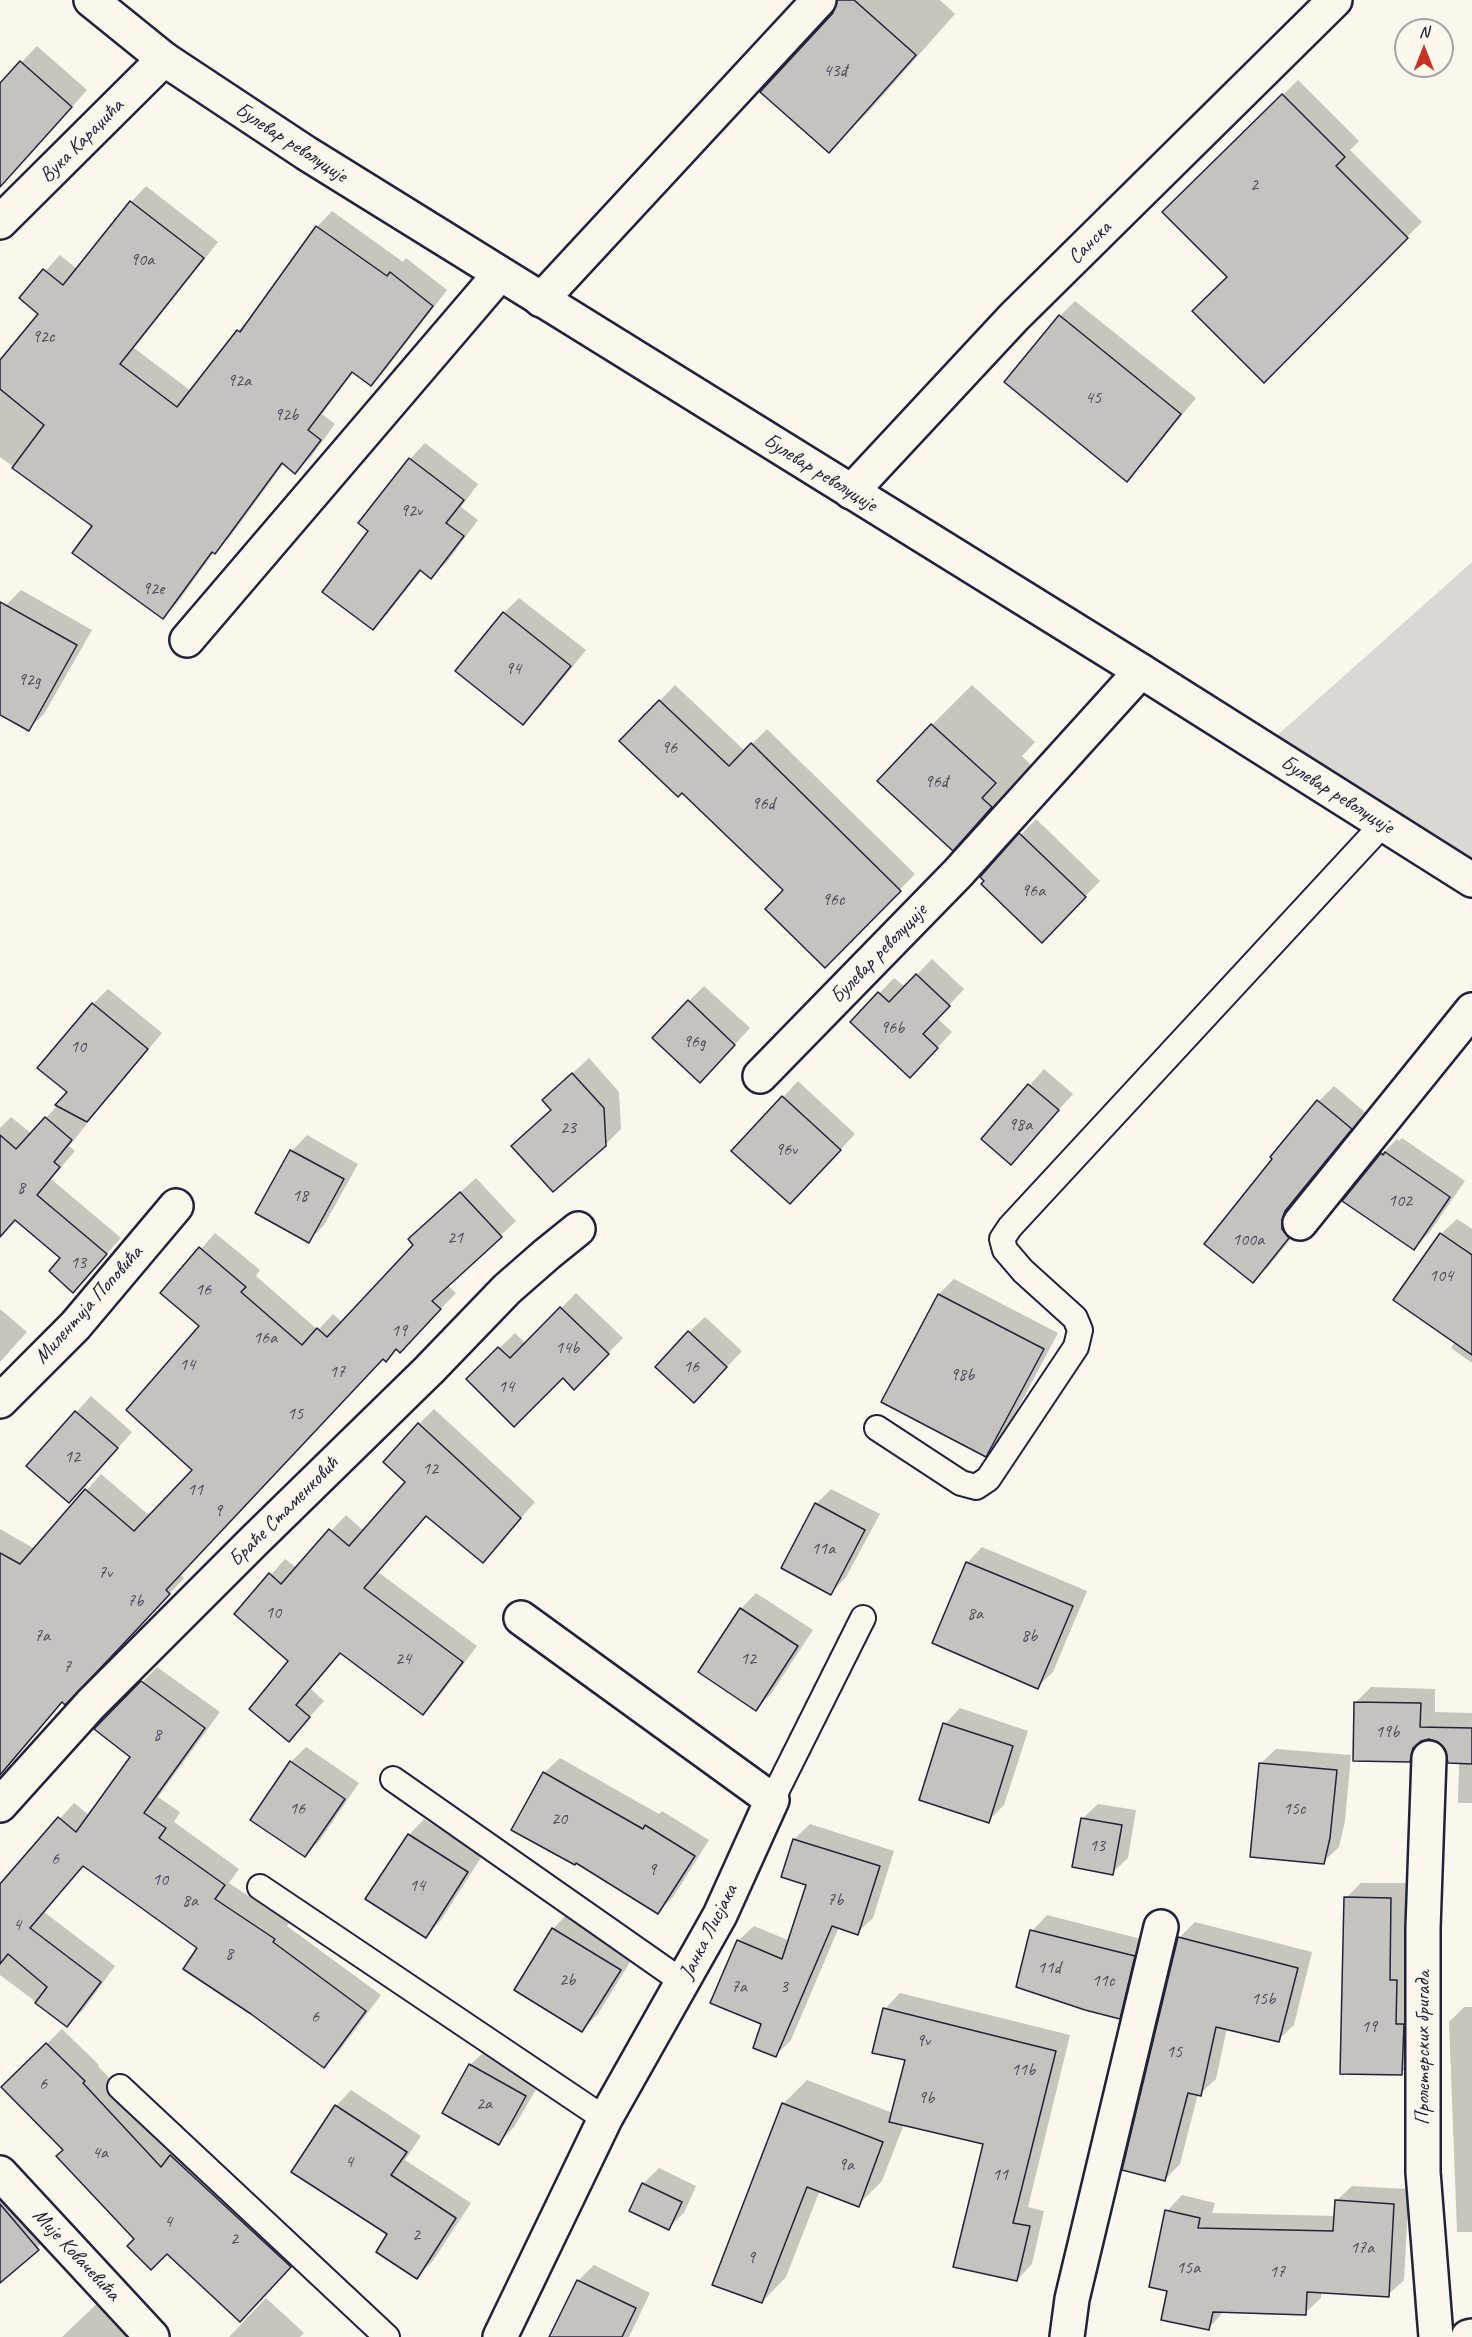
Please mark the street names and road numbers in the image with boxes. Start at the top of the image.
street label: Вука Караџића [35,94,129,188]
street label: Булевар револуције [230,97,352,189]
street label: Санска [1063,216,1117,270]
street label: Булевар револуције [759,428,881,518]
street label: Булевар револуције [1276,750,1398,840]
street label: Булевар револуције [825,899,933,1009]
street label: Милентија Поповића [29,1241,149,1369]
street label: Браће Стаменковић [224,1452,344,1572]
street label: Јанка Лисјака [674,1880,744,1984]
street label: Пролетерских бригада [1410,1971,1436,2125]
street label: Мије Ковачевића [27,2204,125,2306]

